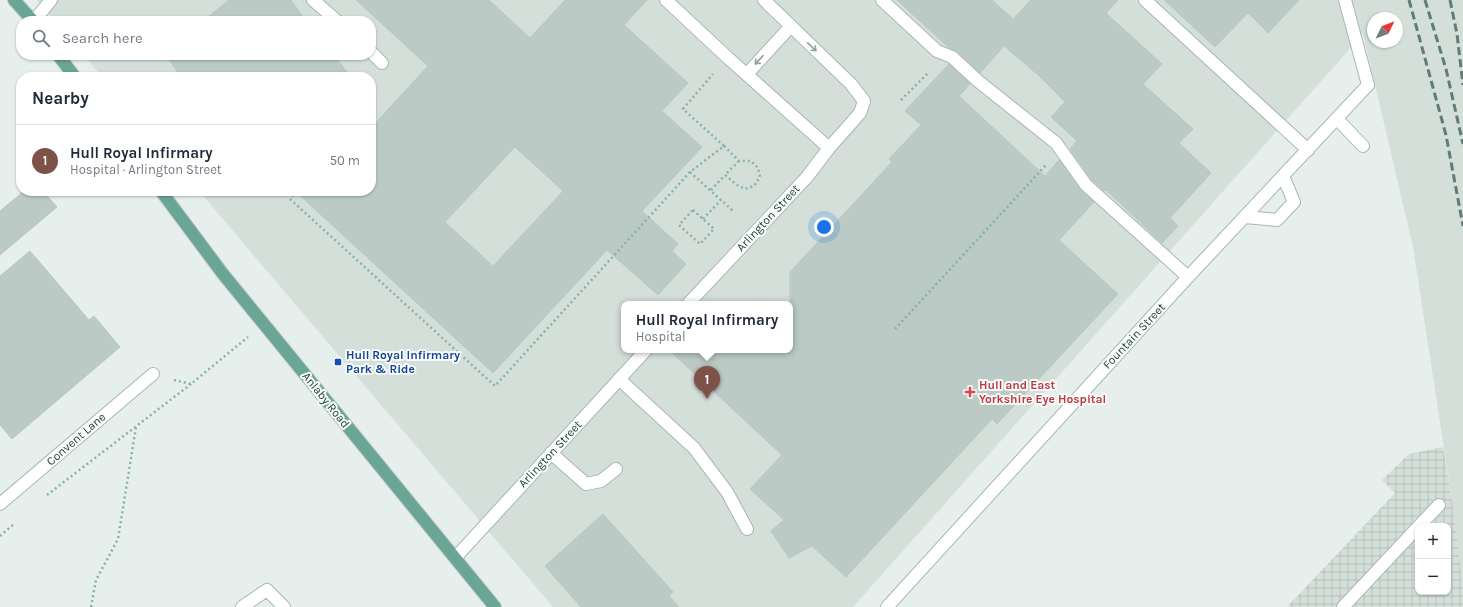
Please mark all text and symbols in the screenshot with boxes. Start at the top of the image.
north arrow [1367,12,1403,48]
search box [16,16,376,60]
icon: search [30,27,52,49]
text: Search here [62,29,143,47]
one-way arrow [807,42,817,51]
one-way arrow [754,55,764,65]
text: Nearby [32,88,89,108]
text: Hull Royal Infirmary [70,144,212,162]
text: 1 [43,153,47,168]
text: 50 m [330,153,360,168]
text: Hospital · Arlington Street [70,162,222,177]
street label: Arlington Street [733,181,803,254]
your location [814,217,834,237]
street label: Fountain Street [1100,300,1168,372]
popup [621,301,793,353]
text: Hull Royal Infirmary [636,311,778,329]
text: Hospital [636,329,686,344]
place label: Hull Royal Infirmary Park & Ride [346,348,460,376]
marker: Hull Royal Infirmary Park & Ride [333,357,343,367]
pin: 1 [694,366,720,399]
street label: Anlaby Road [299,369,353,431]
place label: Hull and East Yorkshire Eye Hospital [979,378,1106,406]
marker: Hull and East Yorkshire Eye Hospital [964,386,976,398]
street label: Convent Lane [44,410,108,468]
street label: Arlington Street [515,417,585,490]
map controls [1415,523,1451,595]
button: + [1415,523,1451,559]
button: − [1415,559,1451,595]

